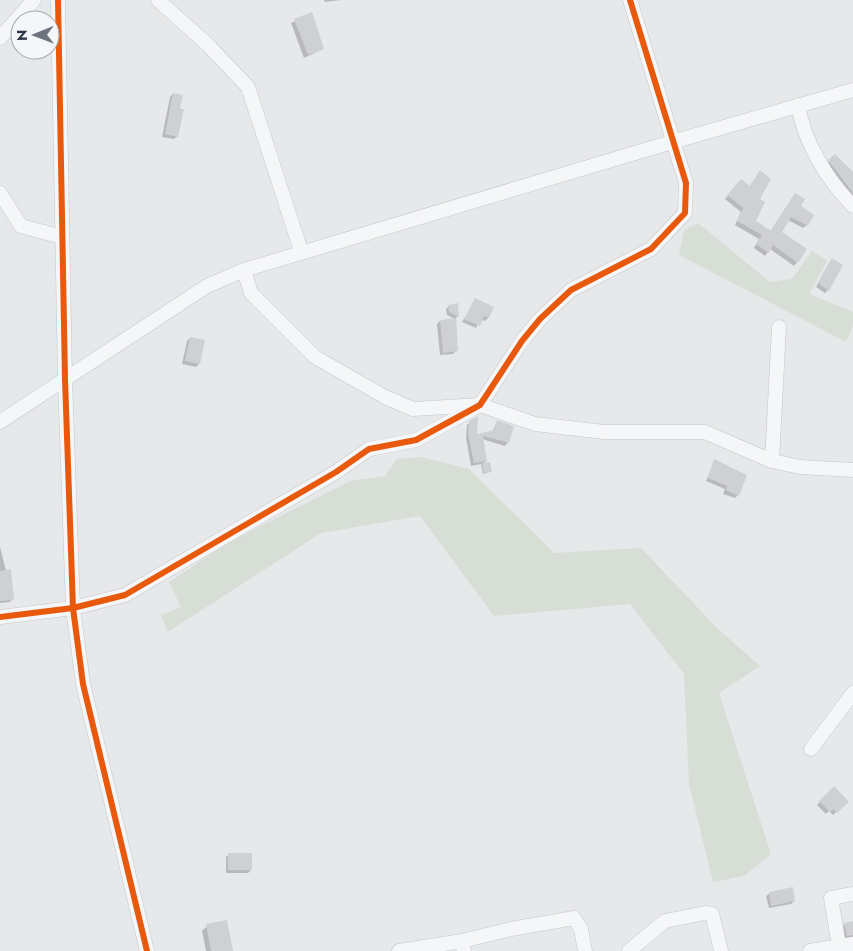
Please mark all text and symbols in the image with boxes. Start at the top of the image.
north arrow [10,10,60,60]
text: N [12,29,32,41]

